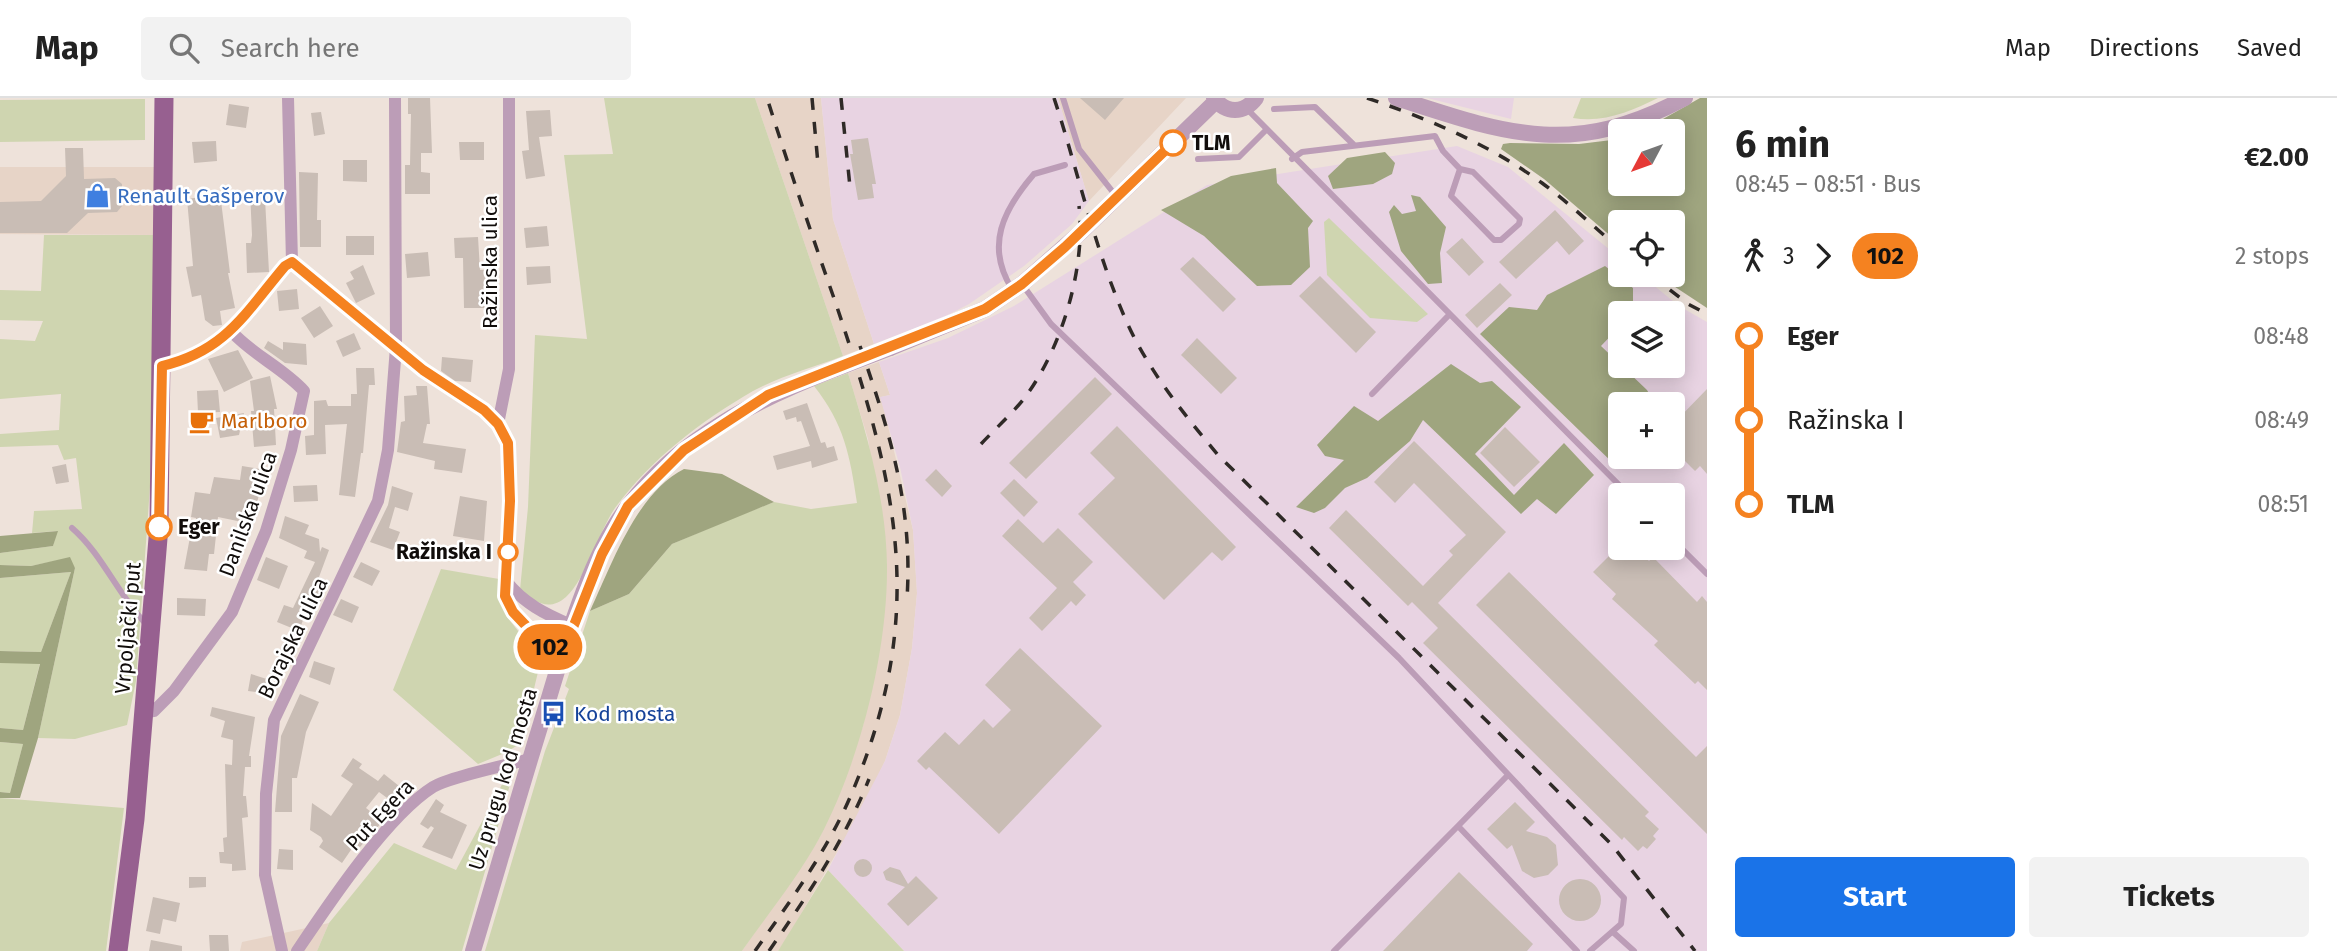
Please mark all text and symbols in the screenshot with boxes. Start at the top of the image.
search box [141,17,631,80]
text: Map [35,28,99,68]
icon: search [165,29,203,67]
text: Search here [221,33,360,64]
text: Map [2005,34,2051,62]
text: Directions [2089,34,2199,62]
text: Saved [2237,34,2302,62]
north arrow [1608,119,1685,196]
map controls [1608,119,1685,560]
text: 6 min [1735,121,1830,167]
marker: TLM [1160,130,1186,156]
place label: TLM [1192,130,1230,156]
text: €2.00 [2244,142,2309,173]
text: 08:45 – 08:51 · Bus [1735,170,1921,198]
shop icon: Renault Gašperov [83,182,111,210]
place label: Renault Gašperov [117,183,285,209]
street label: Ražinska ulica [477,195,503,329]
button: locate [1608,210,1685,287]
icon: walk [1735,237,1773,275]
icon: forward [1804,237,1842,275]
text: 3 [1783,242,1794,270]
text: 102 [1866,242,1904,270]
text: 2 stops [2235,242,2309,270]
button: layers [1608,301,1685,378]
text: Eger [1787,321,1839,352]
text: 08:48 [2253,322,2309,350]
button: + [1608,392,1685,469]
text: Ražinska I [1787,405,1904,436]
text: 08:49 [2254,406,2309,434]
cafe icon: Marlboro [187,407,215,435]
place label: Marlboro [221,408,308,434]
street label: Danilska ulica [213,448,283,580]
button: − [1608,483,1685,560]
text: TLM [1787,489,1835,520]
text: 08:51 [2258,490,2309,518]
marker: Eger [146,514,172,540]
place label: Eger [178,514,220,540]
place label: Ražinska I [396,539,492,565]
marker: Ražinska I [498,542,518,562]
street label: Vrpoljački put [109,561,147,695]
street label: Borajska ulica [252,573,334,703]
line badge: 102 [510,624,590,670]
text: 102 [531,633,569,661]
street label: Uz prugu kod mosta [463,685,543,873]
bus stop icon: Kod mosta [540,700,568,728]
place label: Kod mosta [574,701,675,727]
street label: Put Egera [340,774,420,856]
button: Start [1735,857,2015,937]
button: Tickets [2029,857,2309,937]

